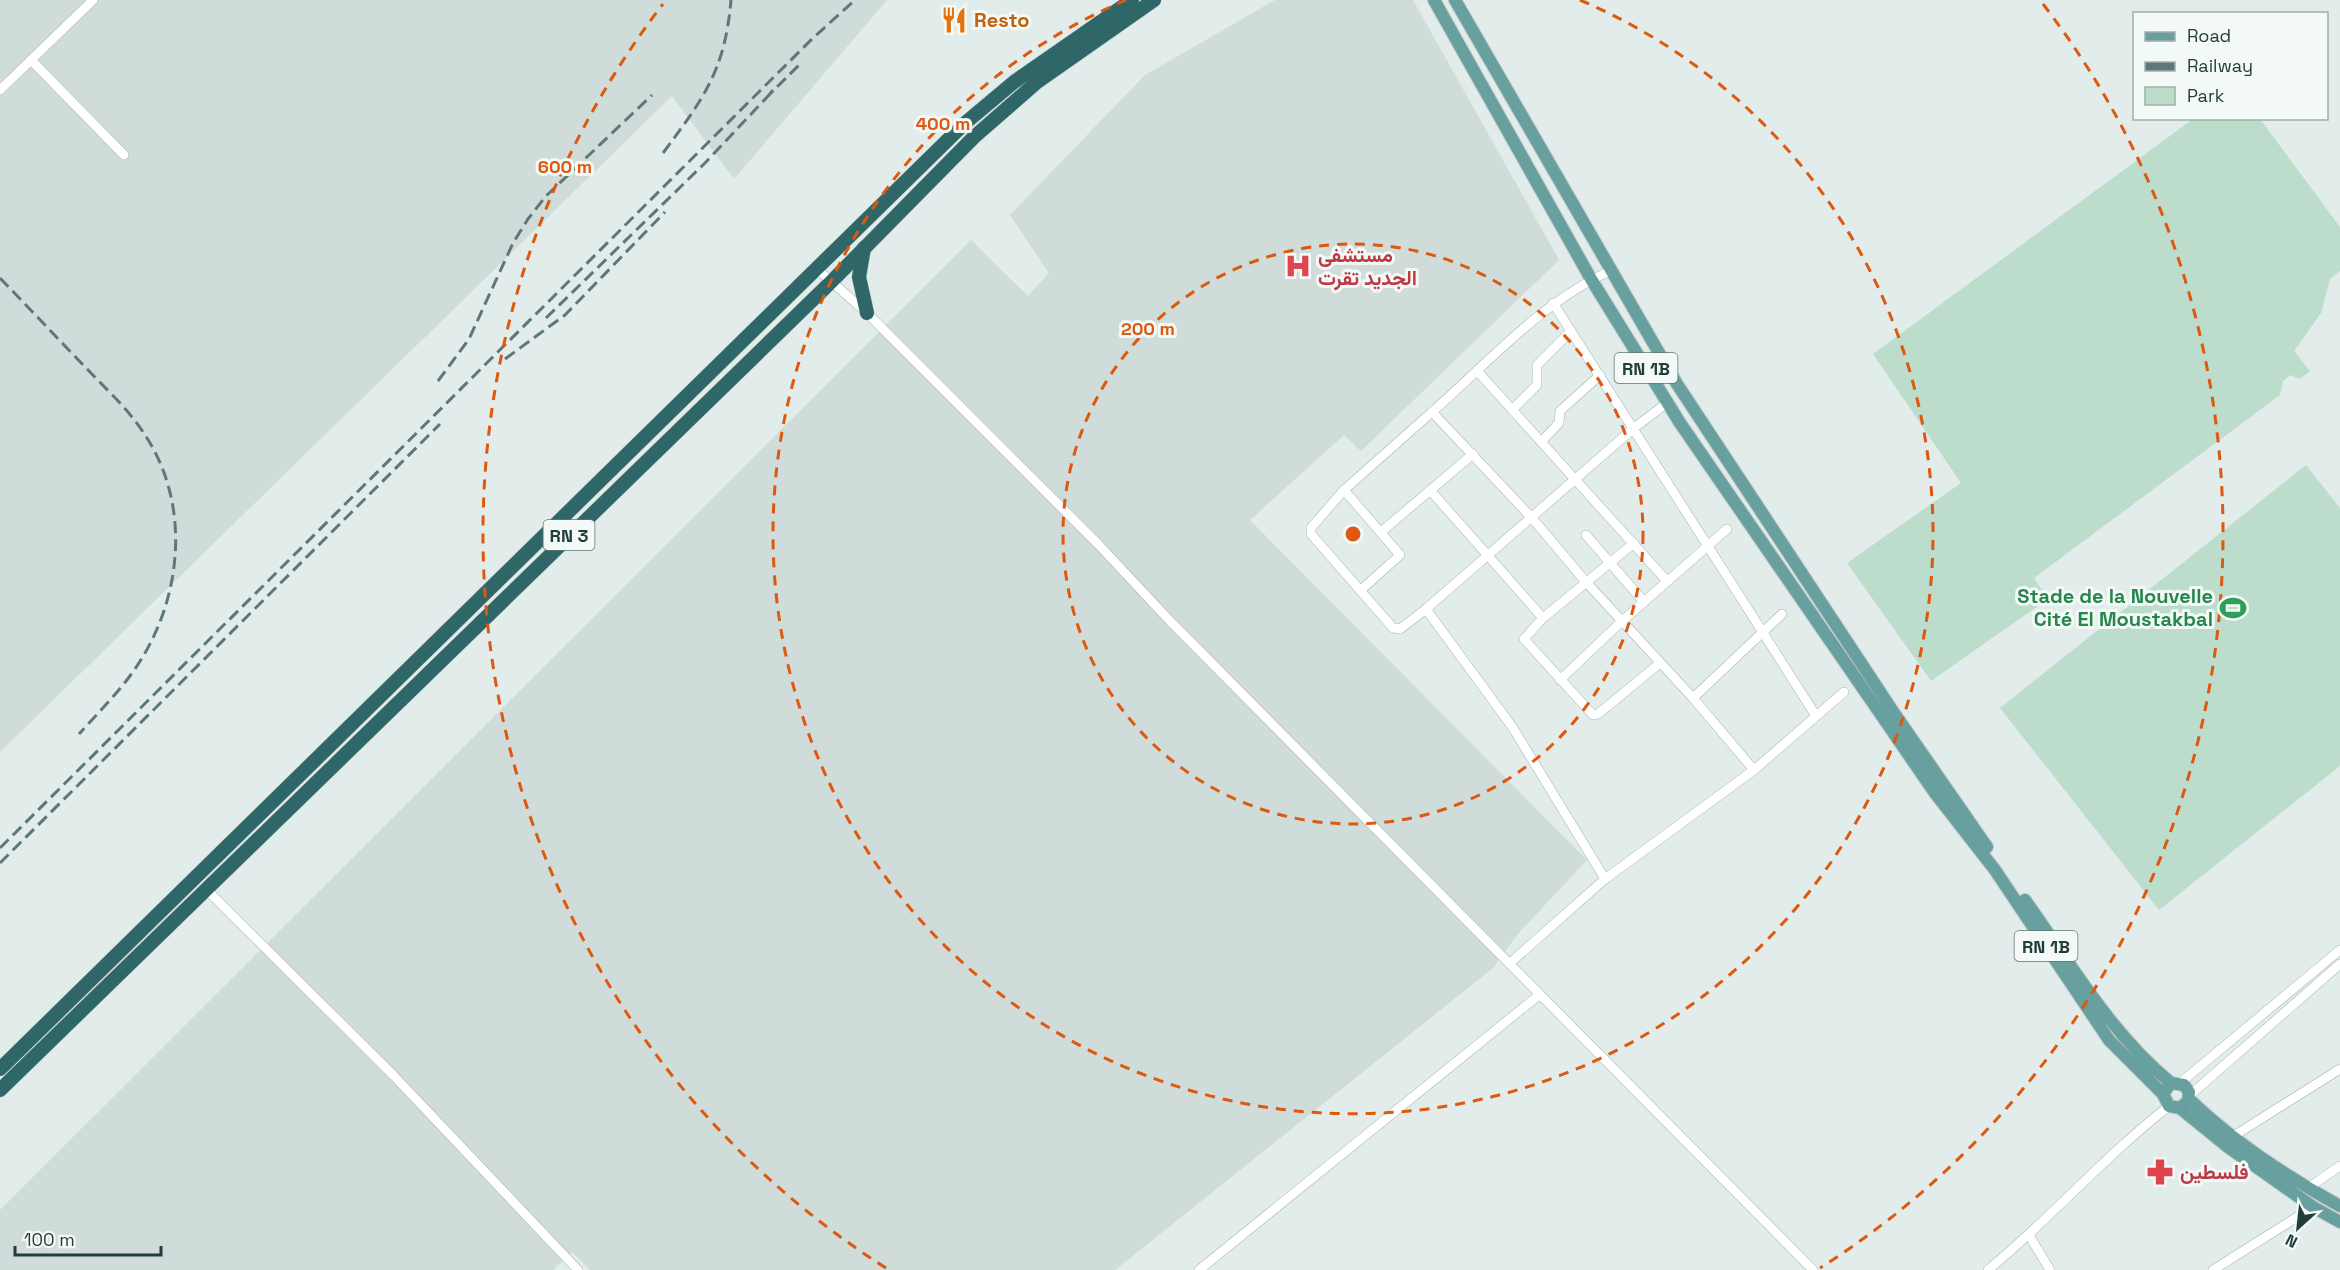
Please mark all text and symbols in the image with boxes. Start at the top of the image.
restaurant icon: Resto [939,5,969,35]
place label: Resto [974,7,1029,33]
legend [2133,12,2328,120]
text: Road [2187,24,2231,47]
text: Railway [2187,54,2253,77]
text: Park [2187,84,2225,107]
text: 400 m [916,112,970,135]
text: 600 m [538,155,592,178]
place label: مستشفى الجديد تقرت [1318,242,1417,291]
hospital icon: مستشفى الجديد تقرت [1283,251,1313,281]
text: 200 m [1121,317,1175,340]
road number: RN 1B [1614,353,1678,383]
road number: RN 3 [544,520,594,550]
centre of rings [1343,524,1363,544]
place label: Stade de la Nouvelle Cité El Moustakbal [2017,583,2213,632]
sports icon: Stade de la Nouvelle Cité El Moustakbal [2218,593,2248,623]
road number: RN 1B [2014,931,2078,961]
pharmacy icon: فلسطين [2145,1157,2175,1187]
place label: فلسطين [2180,1159,2249,1185]
north arrow [2268,1198,2328,1258]
scale bar [15,1219,160,1257]
text: 100 m [24,1228,75,1251]
text: N [2282,1229,2301,1253]

